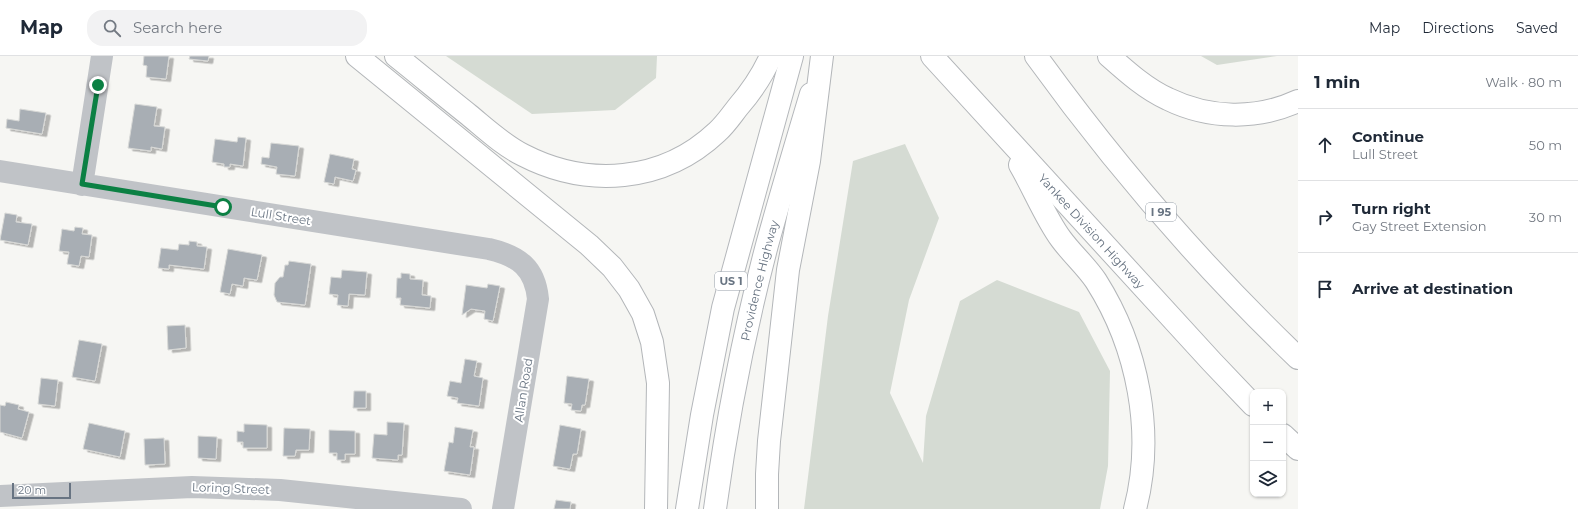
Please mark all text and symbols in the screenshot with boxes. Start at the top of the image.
search box [87,10,367,46]
text: Map [20,16,63,39]
icon: search [101,17,123,39]
text: Search here [133,18,222,37]
text: Map [1369,19,1400,37]
text: Directions [1422,19,1494,37]
text: Saved [1516,19,1558,37]
text: 1 min [1314,72,1360,92]
text: Walk · 80 m [1485,74,1562,90]
route end [89,76,107,94]
text: Continue [1352,127,1424,146]
icon: ahead [1314,134,1336,156]
text: 50 m [1529,137,1562,153]
text: Lull Street [1352,146,1418,162]
street label: Yankee Division Highway [1036,170,1149,292]
route start [214,198,232,216]
text: Turn right [1352,199,1431,218]
road number: I 95 [1146,203,1176,221]
street label: Lull Street [250,204,312,228]
icon: right [1314,206,1336,228]
text: 30 m [1529,209,1562,225]
street label: Providence Highway [737,218,781,342]
text: Gay Street Extension [1352,218,1487,234]
road number: US 1 [715,272,747,290]
icon: arrive [1314,278,1336,300]
text: Arrive at destination [1352,279,1513,298]
street label: Allan Road [511,357,535,423]
map controls [1250,389,1286,497]
button: + [1250,389,1286,425]
button: − [1250,425,1286,461]
button: layers [1250,461,1286,497]
street label: Loring Street [192,479,270,497]
scale bar [12,481,71,500]
text: 20 m [18,483,46,497]

